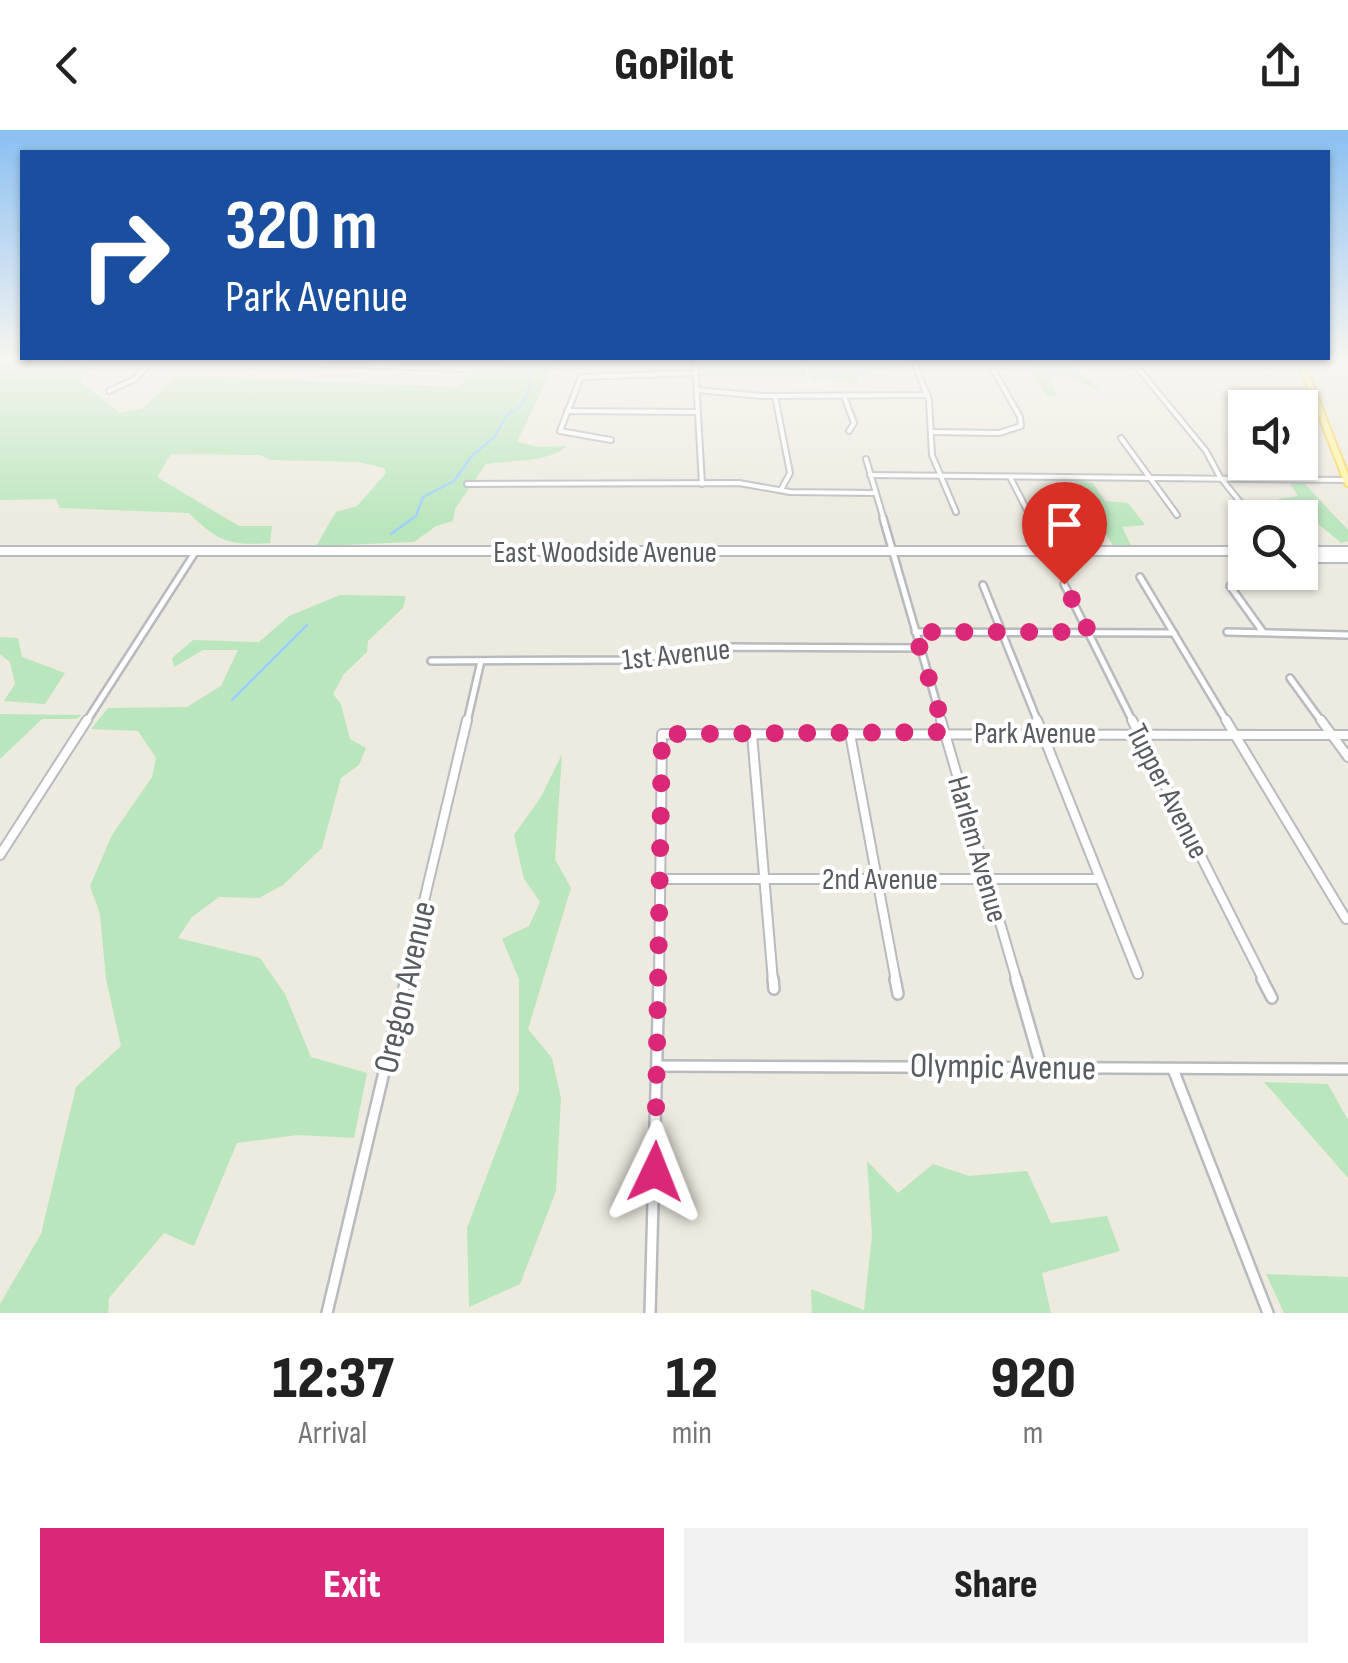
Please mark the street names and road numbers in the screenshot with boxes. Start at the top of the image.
street label: East Woodside Avenue [493,535,717,571]
street label: 1st Avenue [620,631,732,679]
street label: Park Avenue [974,716,1096,752]
street label: Tupper Avenue [1118,718,1216,865]
street label: Harlem Avenue [939,772,1015,927]
street label: 2nd Avenue [822,862,938,898]
street label: Oregon Avenue [365,897,446,1078]
street label: Olympic Avenue [910,1044,1096,1091]

